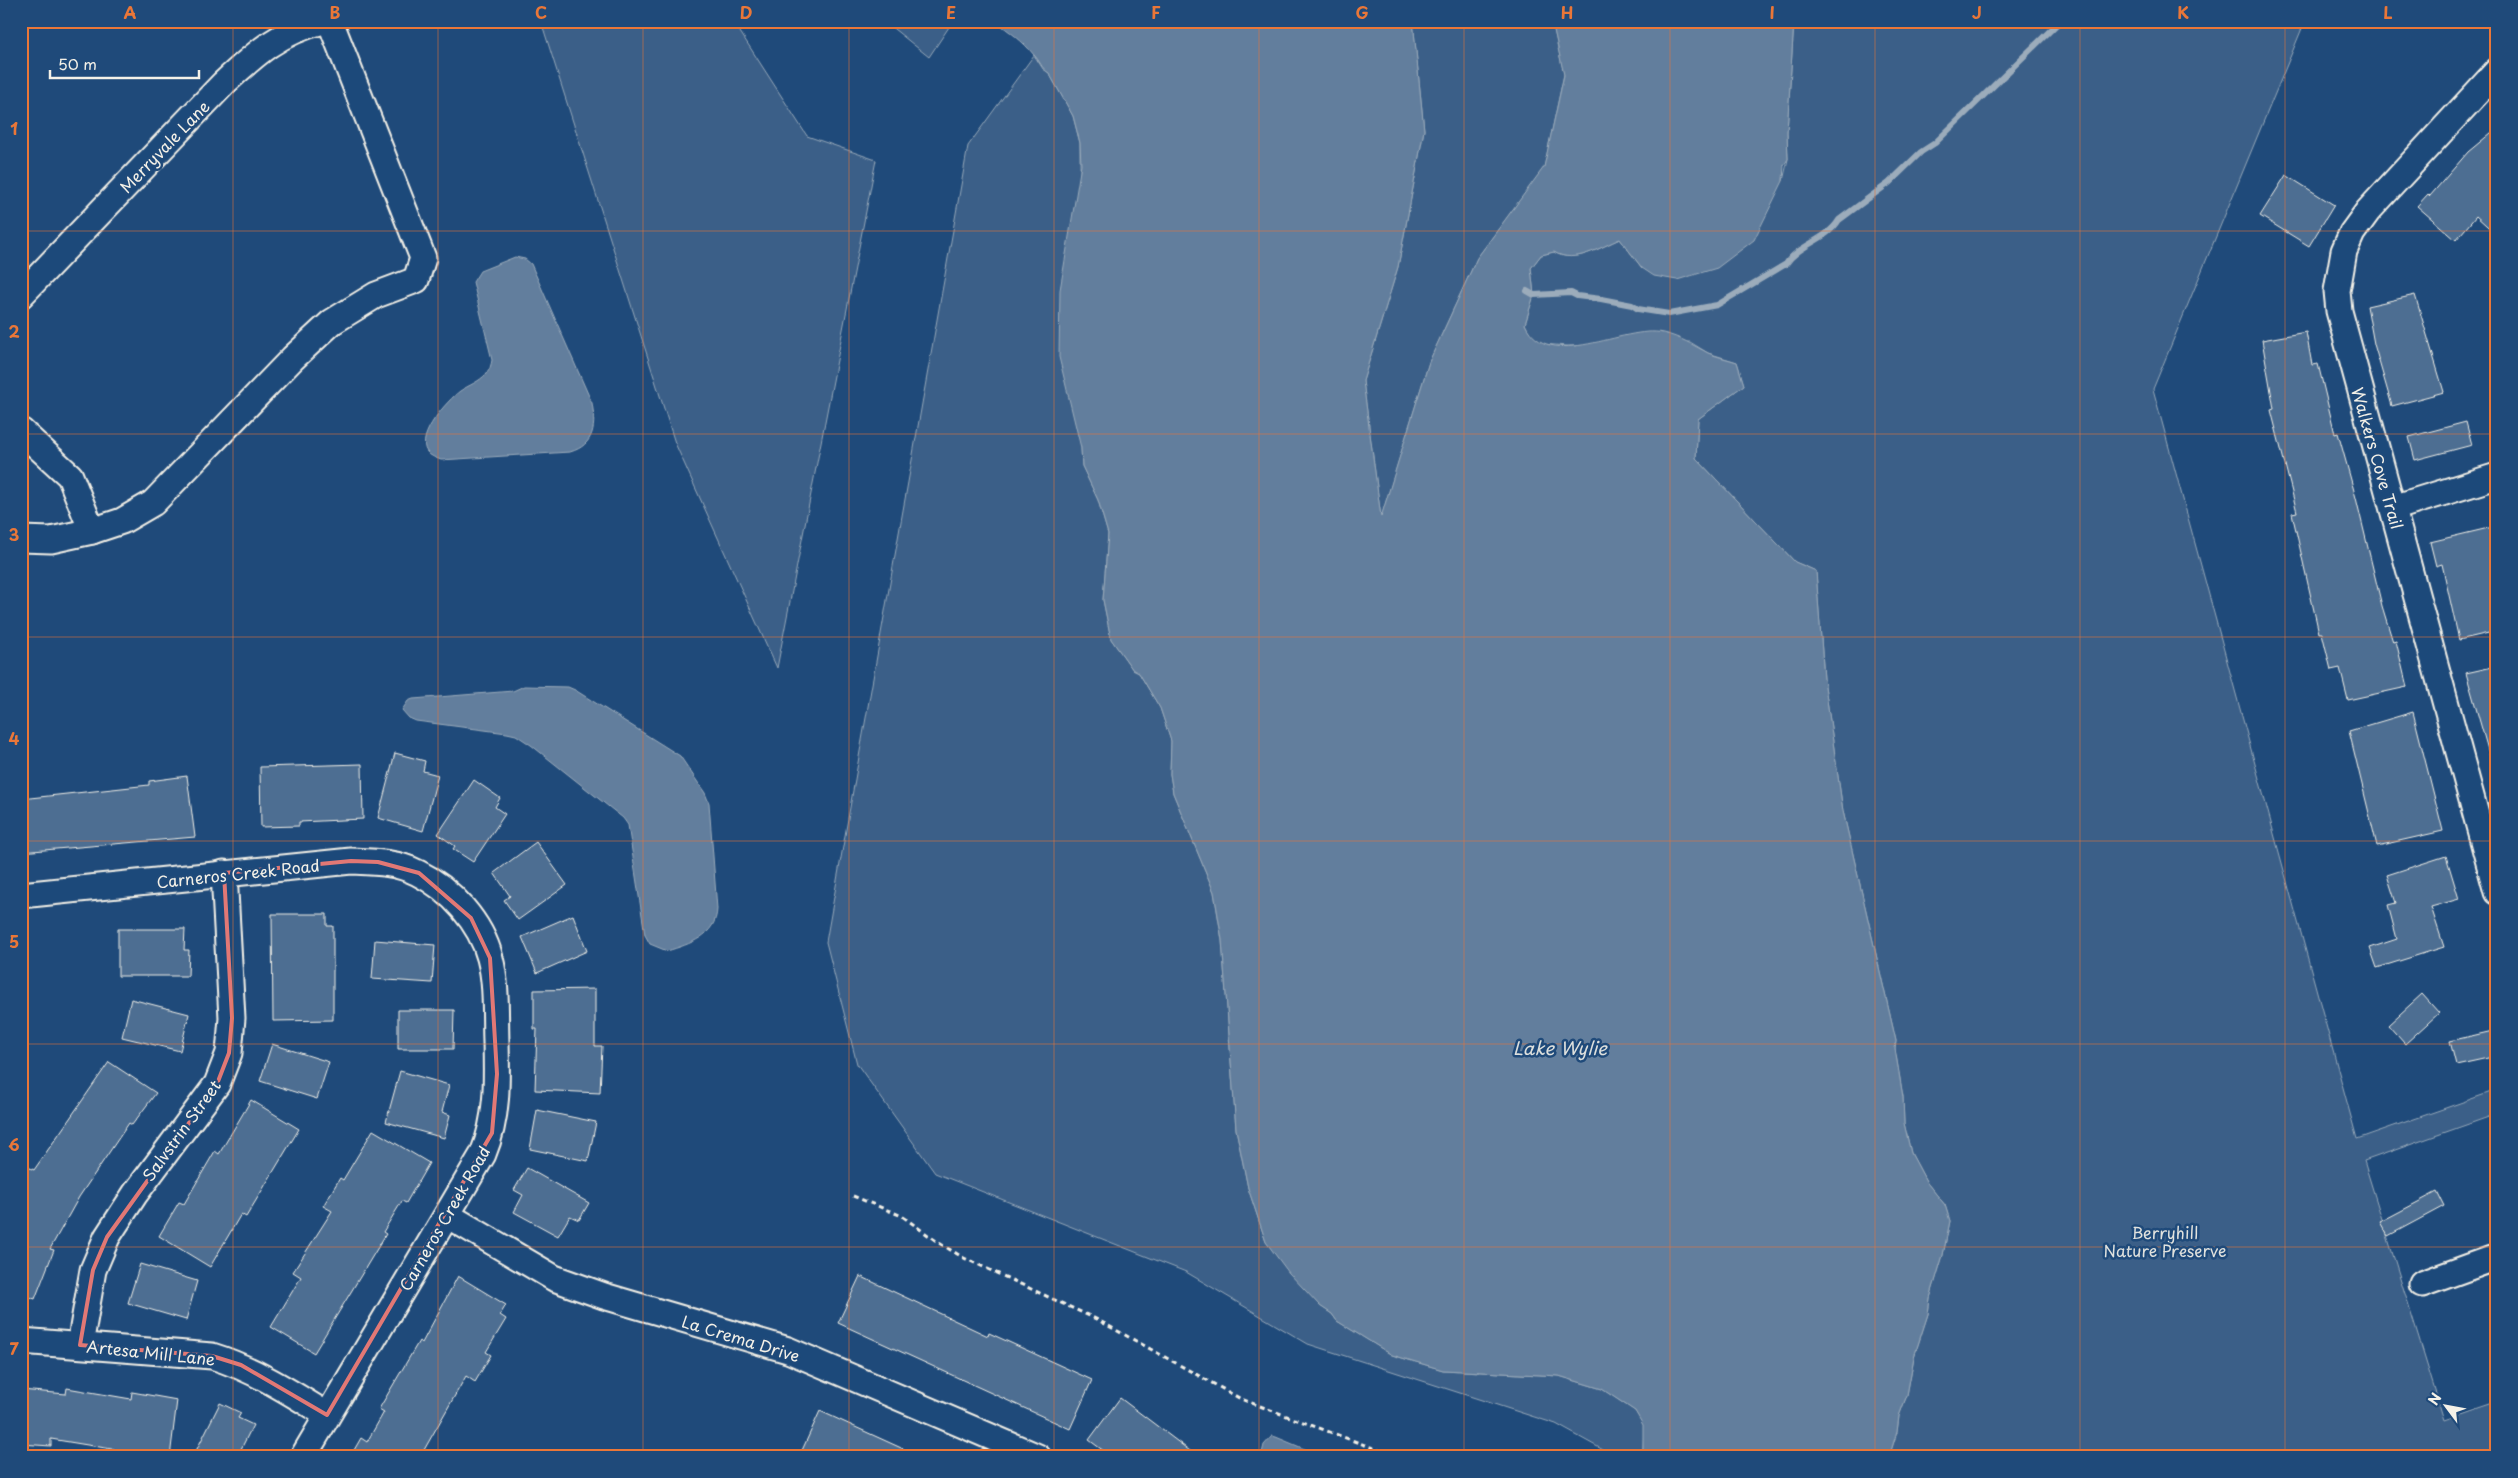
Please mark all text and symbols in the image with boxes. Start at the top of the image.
text: A [124,0,137,24]
text: B [330,0,341,24]
text: C [535,0,547,24]
text: D [740,0,752,24]
text: E [946,0,956,24]
text: F [1151,0,1161,24]
text: G [1355,0,1369,24]
text: H [1561,0,1573,24]
text: I [1769,0,1775,24]
text: J [1972,0,1982,24]
text: K [2177,0,2189,24]
text: L [2383,0,2393,24]
scale bar [50,48,199,80]
text: 50 m [58,52,97,75]
street label: Merryvale Lane [114,94,214,198]
text: 1 [10,116,18,140]
text: 2 [8,319,20,343]
street label: Walkers Cove Trail [2346,384,2410,532]
text: 3 [9,522,19,546]
text: 4 [9,726,20,750]
street label: Carneros Creek Road [155,853,321,893]
text: 5 [9,929,19,953]
water label: Lake Wylie [1513,1034,1608,1061]
street label: Salvstrin Street [136,1074,226,1186]
text: 6 [8,1132,20,1156]
street label: Carneros Creek Road [393,1141,495,1295]
park label: Berryhill Nature Preserve [2104,1220,2226,1262]
street label: La Crema Drive [679,1309,803,1367]
street label: Artesa Mill Lane [86,1333,216,1371]
text: 7 [9,1336,19,1360]
north arrow [2420,1380,2470,1430]
text: N [2423,1389,2446,1409]

